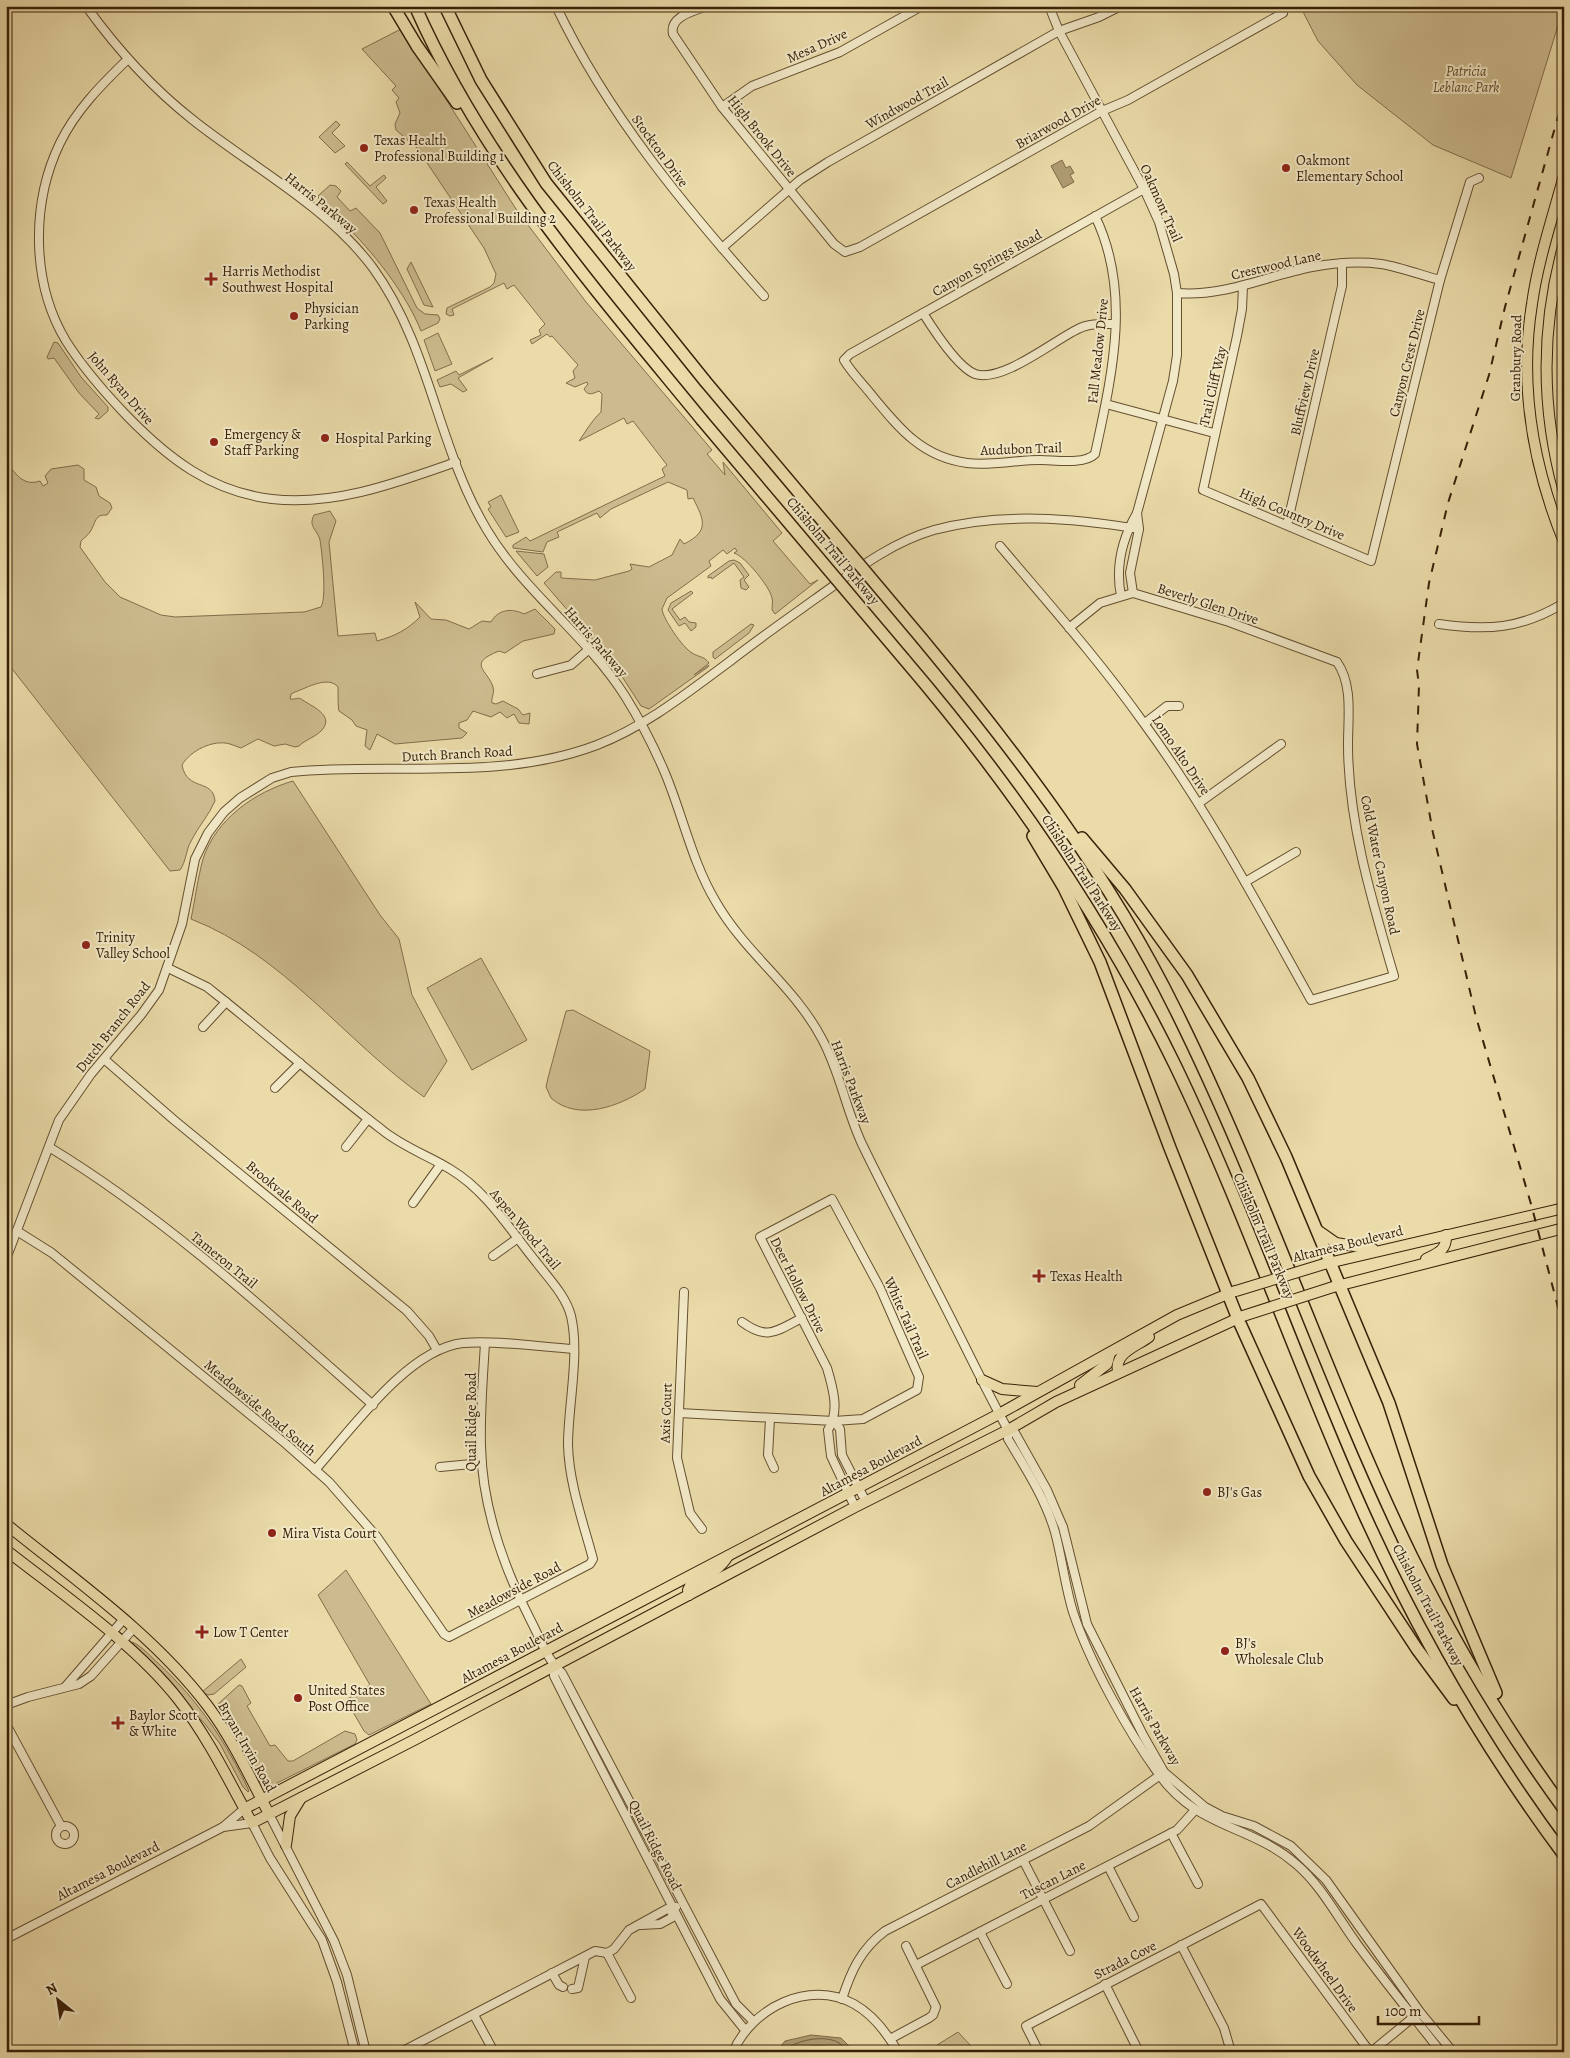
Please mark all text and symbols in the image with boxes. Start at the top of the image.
street label: Mesa Drive [784,24,850,68]
park label: Patricia Leblanc Park [1433,62,1499,97]
street label: Windwood Trail [861,72,952,134]
street label: High Brook Drive [723,91,801,181]
street label: Briarwood Drive [1012,91,1104,153]
street label: Stockton Drive [627,111,693,191]
place label: Texas Health Professional Building 1 [374,131,504,166]
marker: Texas Health Professional Building 1 [358,142,370,154]
place label: Oakmont Elementary School [1296,151,1404,186]
street label: Chisholm Trail Parkway [543,157,642,276]
street label: Oakmont Trail [1135,161,1187,245]
marker: Oakmont Elementary School [1280,162,1292,174]
street label: Harris Parkway [281,168,362,239]
place label: Texas Health Professional Building 2 [424,193,556,228]
marker: Texas Health Professional Building 2 [408,204,420,216]
street label: Canyon Springs Road [929,225,1046,301]
street label: Crestwood Lane [1229,245,1323,285]
place label: Harris Methodist Southwest Hospital [222,262,334,297]
marker: Harris Methodist Southwest Hospital [204,272,218,286]
street label: Fall Meadow Drive [1083,298,1113,404]
place label: Physician Parking [304,299,359,334]
street label: Canyon Crest Drive [1384,307,1430,419]
marker: Physician Parking [288,310,300,322]
street label: Granbury Road [1506,314,1526,402]
street label: Trail Cliff Way [1195,344,1232,428]
street label: John Ryan Drive [84,347,158,429]
street label: Bluffview Drive [1286,347,1324,437]
place label: Emergency & Staff Parking [224,425,301,460]
place label: Hospital Parking [335,429,431,448]
marker: Hospital Parking [319,432,331,444]
marker: Emergency & Staff Parking [208,436,220,448]
street label: Audubon Trail [979,438,1063,460]
street label: High Country Drive [1236,483,1348,545]
street label: Chisholm Trail Parkway [782,493,884,610]
street label: Beverly Glen Drive [1155,579,1261,629]
street label: Harris Parkway [560,602,633,682]
street label: Lomo Alto Drive [1147,711,1215,799]
street label: Dutch Branch Road [401,742,513,766]
street label: Cold Water Canyon Road [1356,794,1404,937]
street label: Chisholm Trail Parkway [1037,811,1127,936]
place label: Trinity Valley School [95,928,171,963]
marker: Trinity Valley School [80,939,92,951]
street label: Dutch Branch Road [71,977,155,1077]
street label: Harris Parkway [826,1037,876,1127]
street label: Brookvale Road [242,1156,322,1228]
street label: Chisholm Trail Parkway [1229,1170,1300,1303]
street label: Aspen Wood Trail [485,1184,565,1274]
street label: Altamesa Boulevard [1290,1221,1406,1267]
street label: Tameron Trail [187,1227,262,1293]
street label: Deer Hollow Drive [766,1234,830,1336]
place label: Texas Health [1050,1267,1123,1286]
marker: Texas Health [1032,1269,1046,1283]
street label: White Tail Trail [879,1273,933,1363]
street label: Meadowside Road South [200,1356,320,1461]
street label: Quail Ridge Road [462,1372,481,1472]
street label: Axis Court [655,1382,677,1444]
street label: Altamesa Boulevard [816,1431,926,1501]
place label: BJ's Gas [1217,1483,1262,1502]
marker: BJ's Gas [1201,1486,1213,1498]
place label: Mira Vista Court [282,1524,377,1543]
marker: Mira Vista Court [266,1527,278,1539]
street label: Chisholm Trail Parkway [1388,1541,1469,1670]
street label: Meadowside Road [464,1557,565,1623]
street label: Altamesa Boulevard [457,1618,567,1688]
place label: Low T Center [213,1623,289,1642]
marker: Low T Center [195,1625,209,1639]
place label: BJ's Wholesale Club [1234,1634,1324,1669]
marker: BJ's Wholesale Club [1219,1645,1231,1657]
place label: United States Post Office [308,1681,385,1716]
street label: Harris Parkway [1125,1683,1186,1770]
marker: United States Post Office [292,1692,304,1704]
street label: Bryant Irvin Road [213,1698,281,1796]
place label: Baylor Scott & White [129,1706,198,1741]
marker: Baylor Scott & White [111,1716,125,1730]
street label: Quail Ridge Road [624,1797,686,1894]
street label: Candlehill Lane [942,1836,1030,1894]
street label: Altamesa Boulevard [52,1837,163,1906]
street label: Tuscan Lane [1017,1855,1089,1905]
street label: Woodwheel Drive [1287,1923,1362,2016]
street label: Strada Cove [1090,1936,1160,1984]
north arrow [32,1976,82,2026]
text: N [43,1978,61,2000]
scale bar [1378,1993,1479,2025]
text: 100 m [1385,2001,1422,2021]

